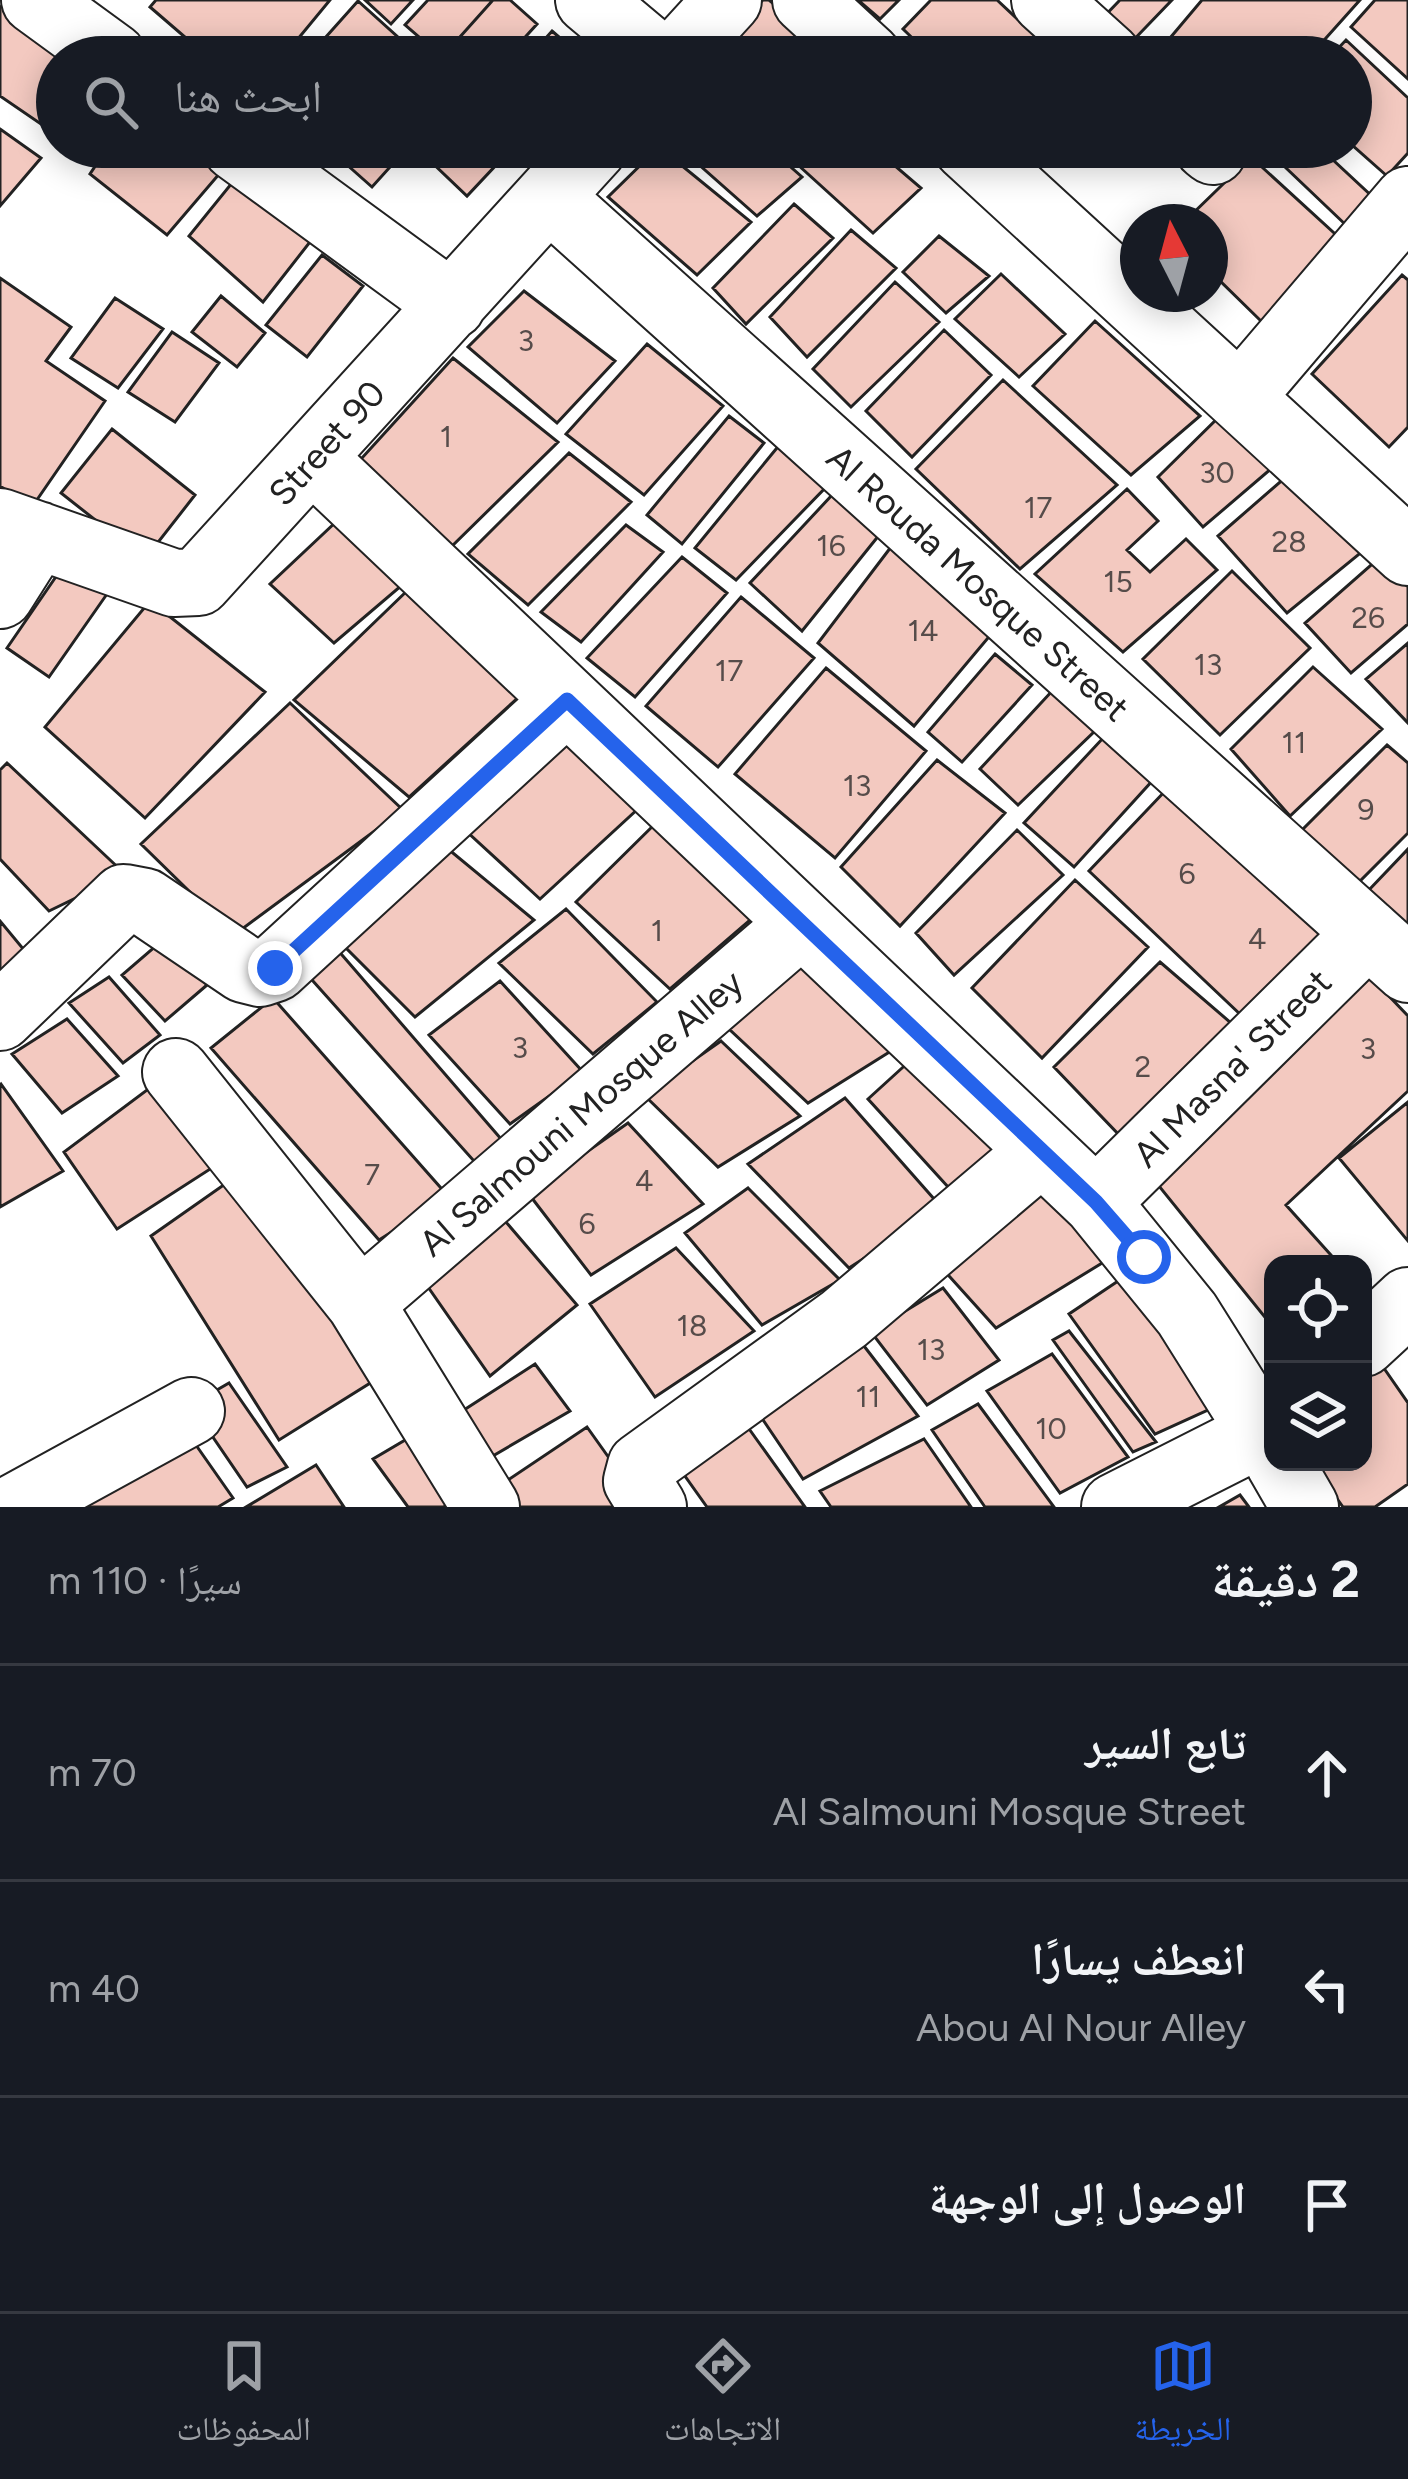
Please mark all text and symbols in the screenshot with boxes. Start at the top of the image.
search box [36,36,1372,168]
icon: search [78,69,144,135]
text: ابحث هنا [174,69,322,123]
north arrow [1120,204,1228,312]
house number: 3 [518,322,534,359]
street label: Street 90 [260,372,394,514]
house number: 1 [440,418,452,455]
street label: Al Rouda Mosque Street [818,436,1138,730]
house number: 30 [1199,454,1235,491]
house number: 17 [1024,489,1052,526]
house number: 28 [1271,523,1307,560]
house number: 16 [816,527,846,564]
house number: 15 [1103,563,1133,600]
house number: 26 [1351,599,1385,636]
house number: 14 [907,612,939,649]
house number: 13 [1194,646,1222,683]
house number: 17 [715,652,743,689]
house number: 11 [1282,724,1306,761]
house number: 13 [843,767,871,804]
house number: 9 [1358,791,1374,828]
house number: 6 [1179,855,1196,892]
house number: 1 [651,912,663,949]
house number: 4 [1248,920,1266,957]
route end [248,941,302,995]
street label: Al Masna' Street [1124,960,1340,1176]
street label: Al Salmouni Mosque Alley [411,961,752,1265]
house number: 3 [512,1029,528,1066]
house number: 3 [1360,1030,1376,1067]
house number: 2 [1135,1048,1151,1085]
house number: 7 [364,1156,380,1193]
house number: 4 [635,1162,653,1199]
house number: 6 [579,1205,596,1242]
route start [1117,1230,1171,1284]
map controls [1264,1255,1372,1471]
button: locate [1264,1255,1372,1363]
house number: 18 [677,1307,707,1344]
house number: 13 [917,1331,945,1368]
button: layers [1264,1363,1372,1471]
house number: 11 [856,1378,880,1415]
house number: 10 [1035,1410,1067,1447]
text: 2 دقيقة [1211,1549,1360,1610]
text: سيرًا · 110 m [48,1557,242,1604]
text: تابع السير [1085,1716,1246,1770]
icon: ahead [1294,1740,1360,1806]
text: 70 m [48,1749,137,1796]
text: Al Salmouni Mosque Street [773,1788,1246,1835]
text: انعطف يسارًا [1031,1932,1246,1986]
icon: left [1294,1956,1360,2022]
text: 40 m [48,1965,140,2012]
text: Abou Al Nour Alley [916,2004,1246,2051]
text: الوصول إلى الوجهة [929,2171,1246,2225]
icon: arrive [1294,2172,1360,2238]
tab: المحفوظات [177,2333,311,2461]
tab: الاتجاهات [664,2333,781,2461]
tab: الخريطة [1134,2333,1231,2461]

